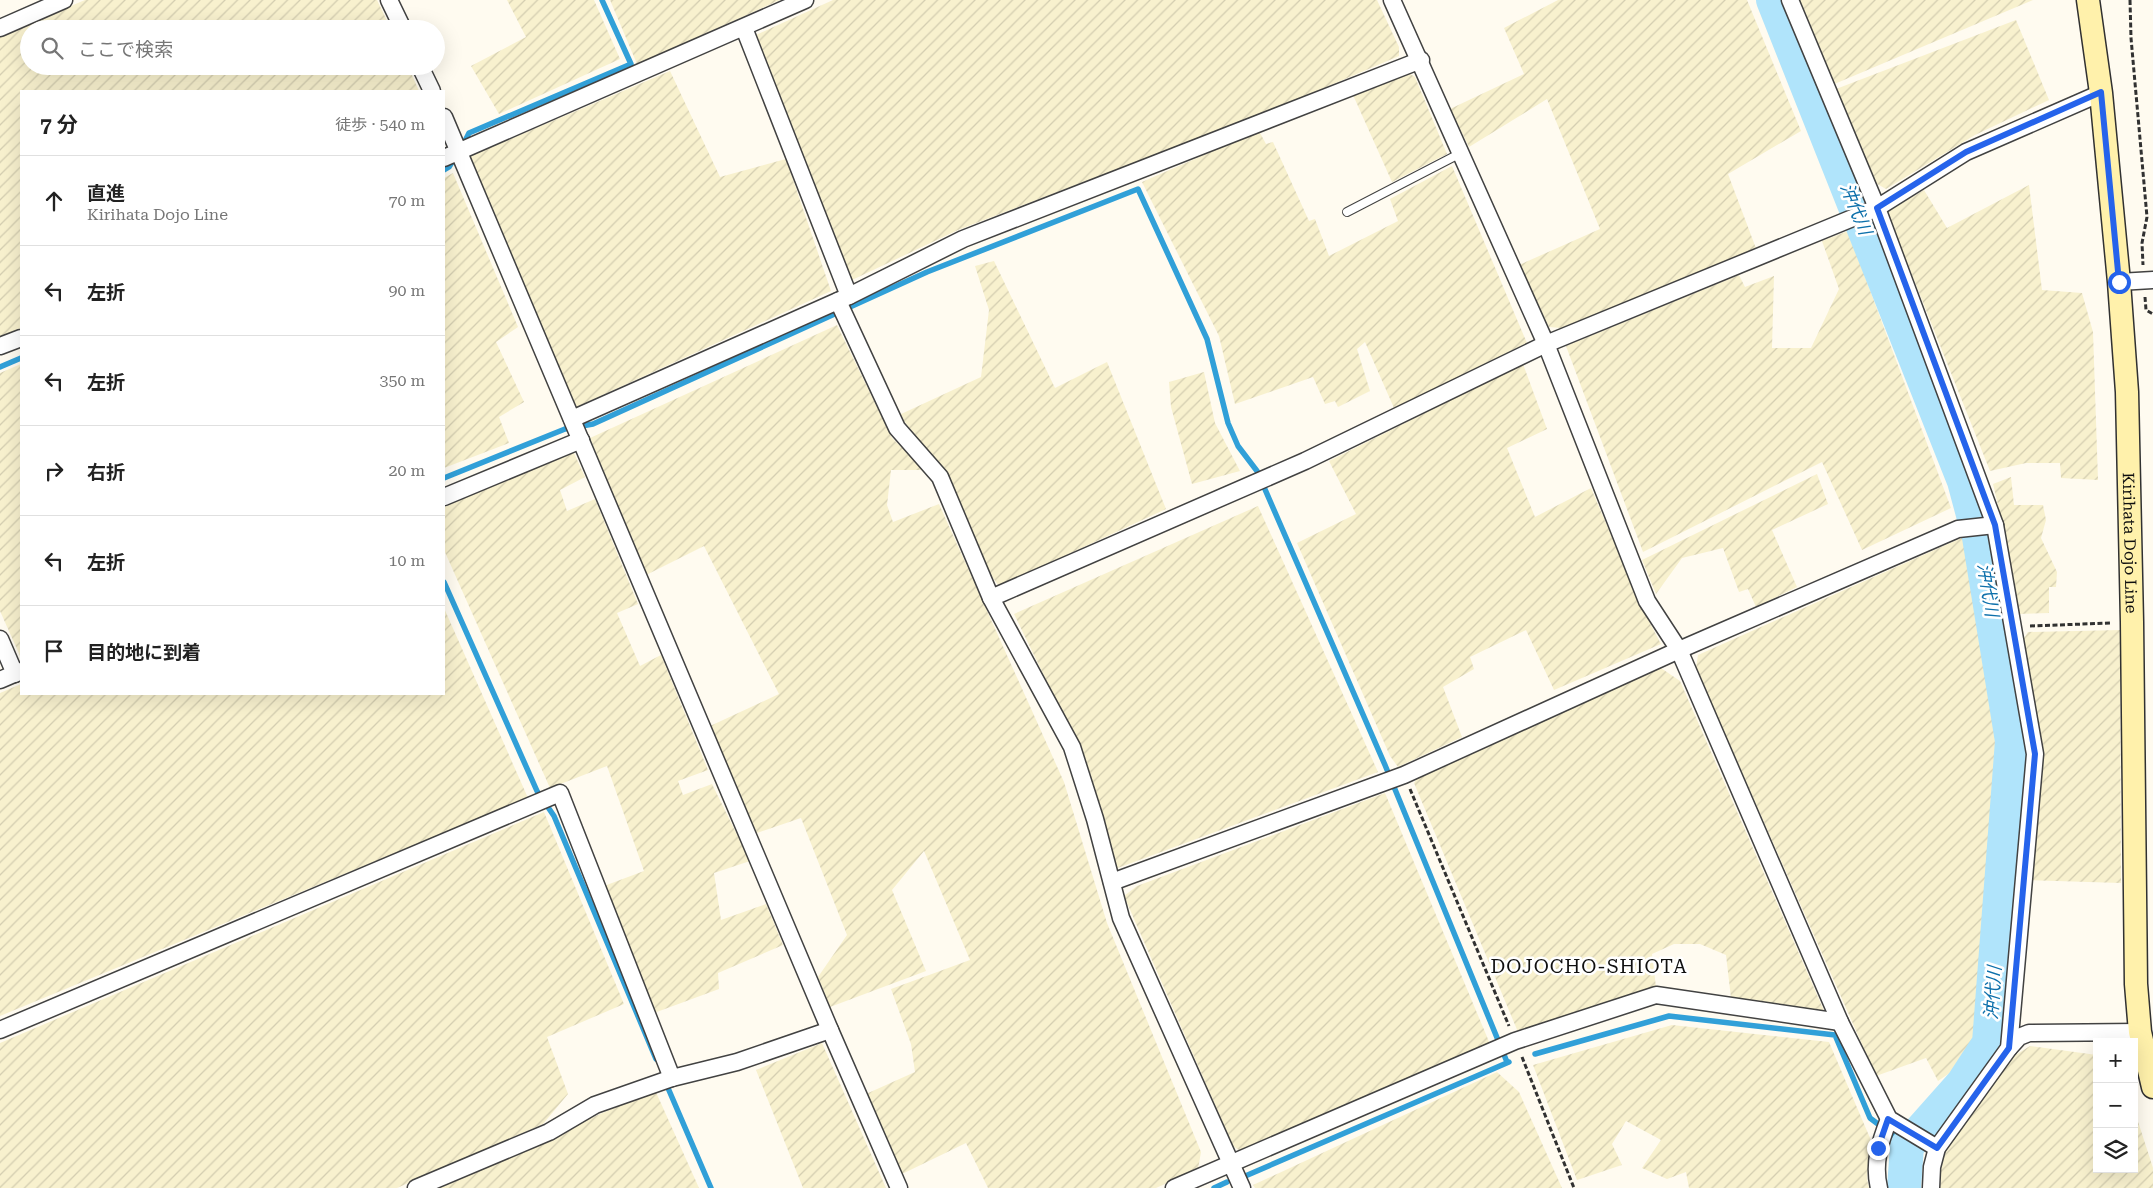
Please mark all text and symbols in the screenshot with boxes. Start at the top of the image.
search box [20,20,445,75]
icon: search [38,34,66,62]
text: ここで検索 [78,38,173,61]
text: 7 分 [40,113,78,137]
text: 徒歩 · 540 m [335,115,425,134]
water label: 沖代川 [1837,180,1877,240]
text: 直進 [87,182,125,205]
icon: ahead [40,187,68,215]
text: 70 m [388,191,425,210]
text: Kirihata Dojo Line [87,205,228,224]
route start [2108,271,2131,294]
icon: left [40,277,68,305]
text: 左折 [87,281,125,304]
text: 90 m [388,281,425,300]
icon: left [40,367,68,395]
text: 左折 [87,371,125,394]
text: 350 m [379,371,425,390]
icon: right [40,457,68,485]
text: 右折 [87,461,125,484]
text: 20 m [388,461,425,480]
street label: Kirihata Dojo Line [2119,472,2141,614]
icon: left [40,547,68,575]
text: 左折 [87,551,125,574]
text: 10 m [388,551,425,570]
water label: 沖代川 [1974,562,2003,620]
icon: arrive [40,637,68,665]
text: 目的地に到着 [87,641,201,664]
district label: DOJOCHO-SHIOTA [1490,955,1688,978]
water label: 沖代川 [1980,963,2005,1021]
map controls [2093,1038,2138,1173]
button: + [2093,1038,2138,1083]
button: − [2093,1083,2138,1128]
button: layers [2093,1128,2138,1173]
route end [1867,1137,1890,1160]

